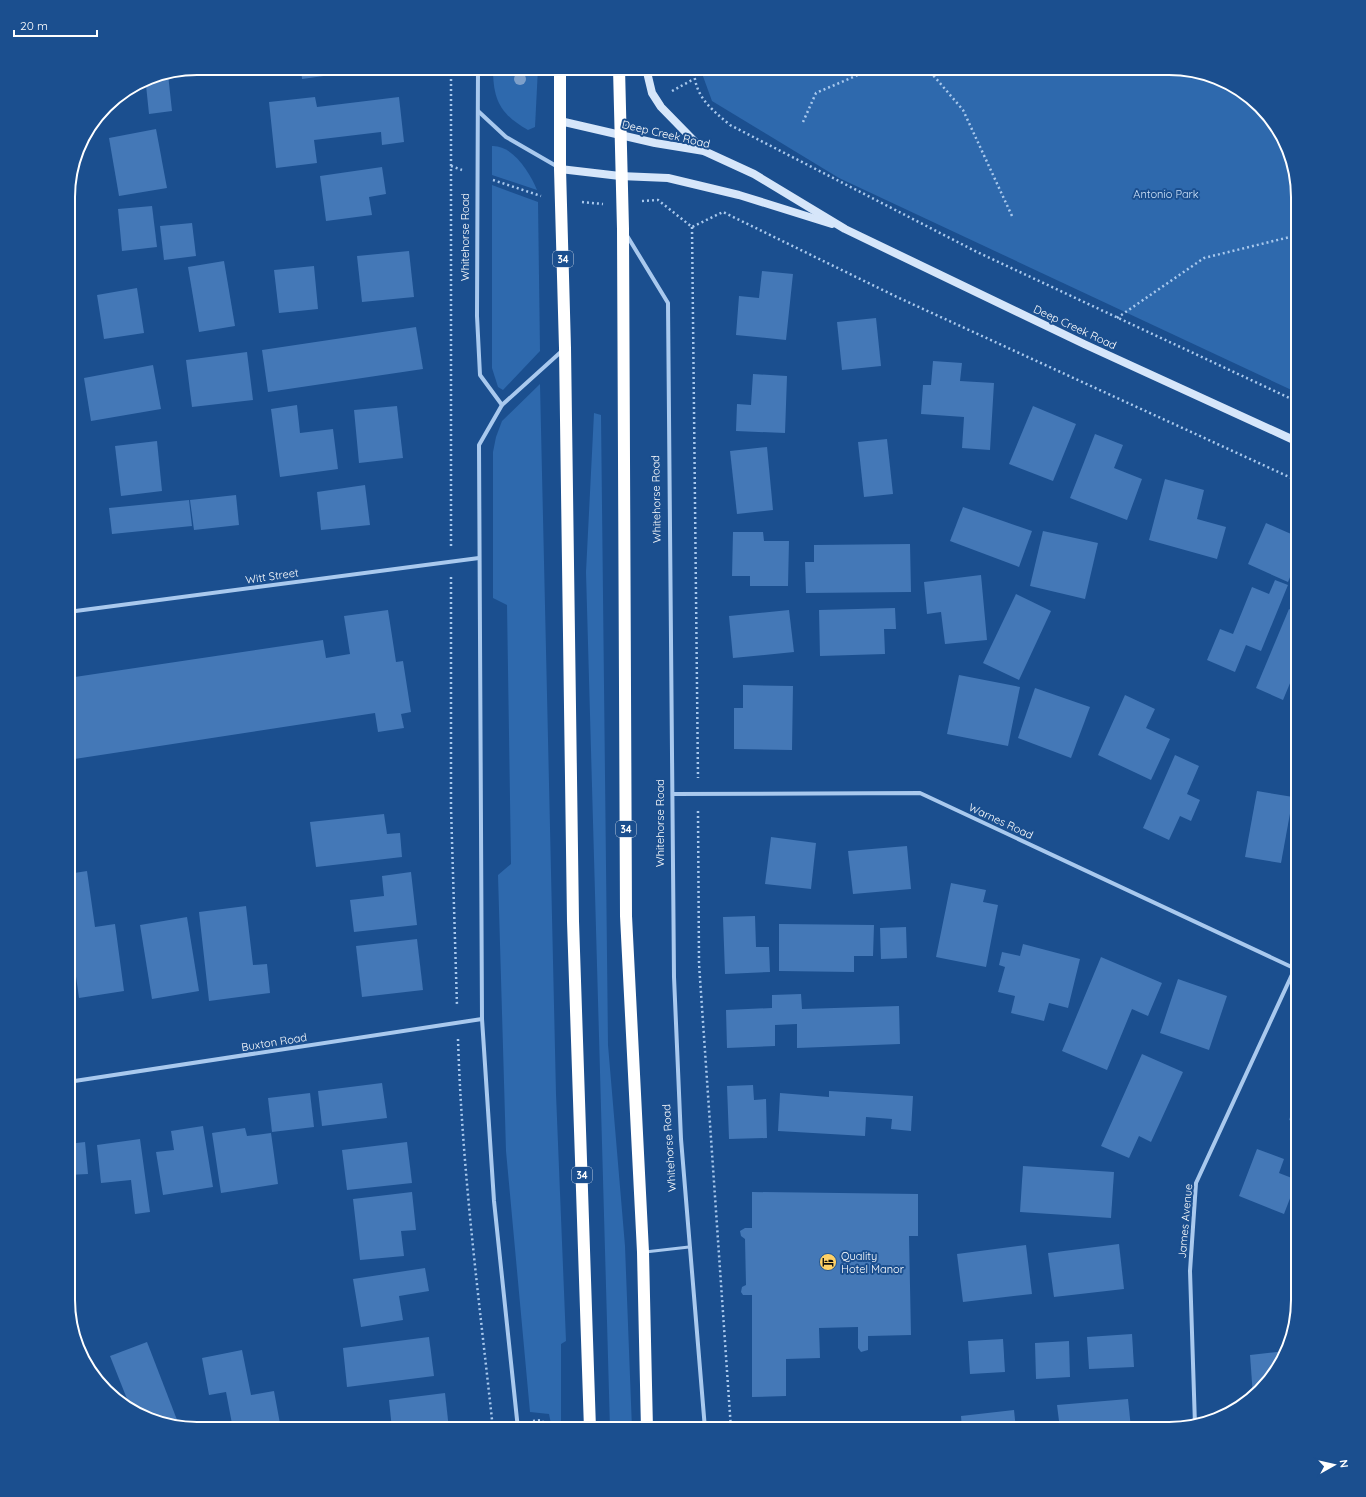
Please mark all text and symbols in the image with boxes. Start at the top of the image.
scale bar [14,12,97,38]
text: 20 m [20,18,48,33]
street label: Deep Creek Road [621,117,711,151]
park label: Antonio Park [1133,187,1199,201]
street label: Whitehorse Road [458,193,472,281]
road number: 34 [553,251,573,267]
street label: Deep Creek Road [1031,302,1119,352]
street label: Whitehorse Road [648,455,664,543]
street label: Witt Street [245,565,300,587]
street label: Whitehorse Road [653,779,667,867]
street label: Warnes Road [967,800,1035,842]
road number: 34 [616,821,636,837]
street label: Buxton Road [240,1030,308,1054]
street label: Whitehorse Road [659,1104,679,1192]
road number: 34 [572,1167,592,1183]
street label: James Avenue [1175,1183,1195,1259]
place label: Quality Hotel Manor [841,1249,905,1276]
hotel icon: Quality Hotel Manor [818,1252,838,1272]
north arrow [1314,1445,1354,1485]
text: N [1336,1459,1351,1469]

